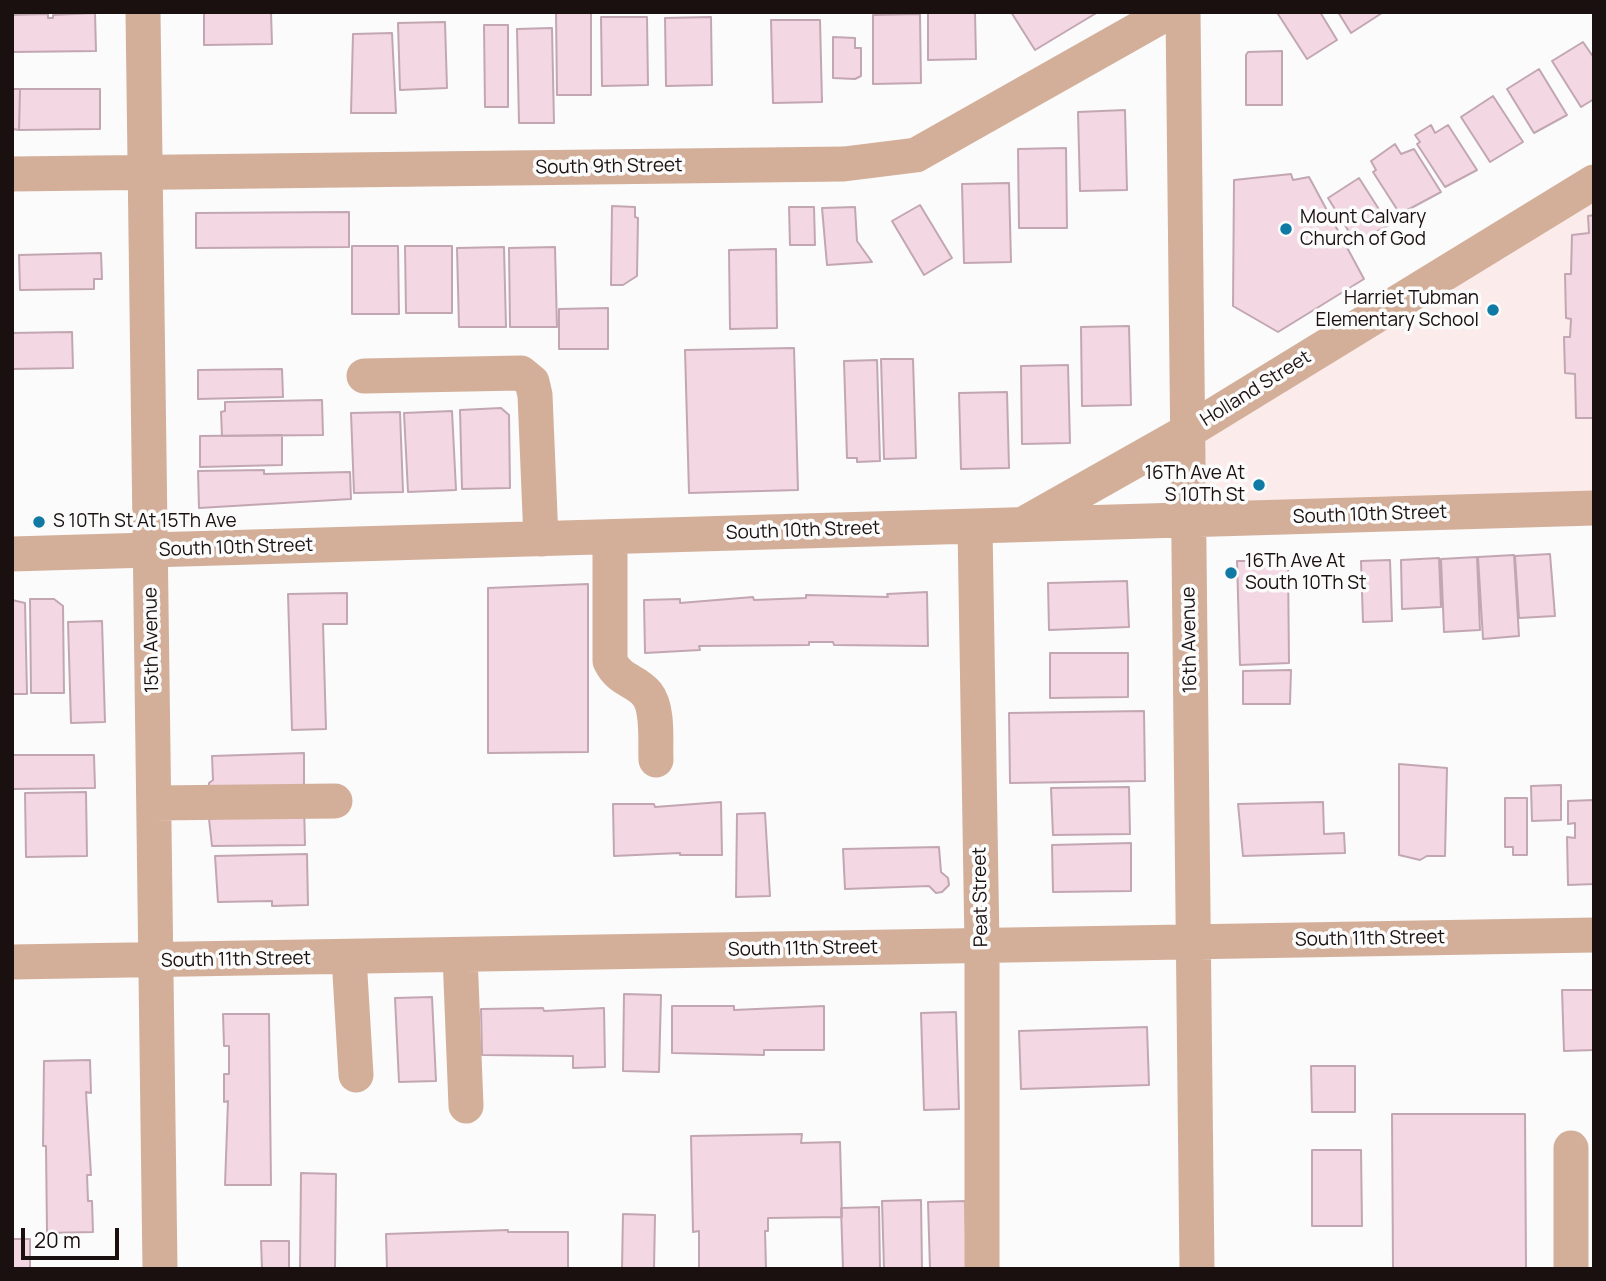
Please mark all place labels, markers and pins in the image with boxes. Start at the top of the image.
place label: Mount Calvary Church of God [1300,207,1426,251]
marker: Mount Calvary Church of God [1278,221,1294,237]
place label: Harriet Tubman Elementary School [1316,288,1479,332]
marker: Harriet Tubman Elementary School [1485,302,1501,318]
place label: 16Th Ave At S 10Th St [1145,463,1245,507]
marker: 16Th Ave At S 10Th St [1251,477,1267,493]
place label: S 10Th St At 15Th Ave [53,511,237,533]
marker: S 10Th St At 15Th Ave [31,514,47,530]
place label: 16Th Ave At South 10Th St [1245,551,1367,595]
marker: 16Th Ave At South 10Th St [1223,565,1239,581]

